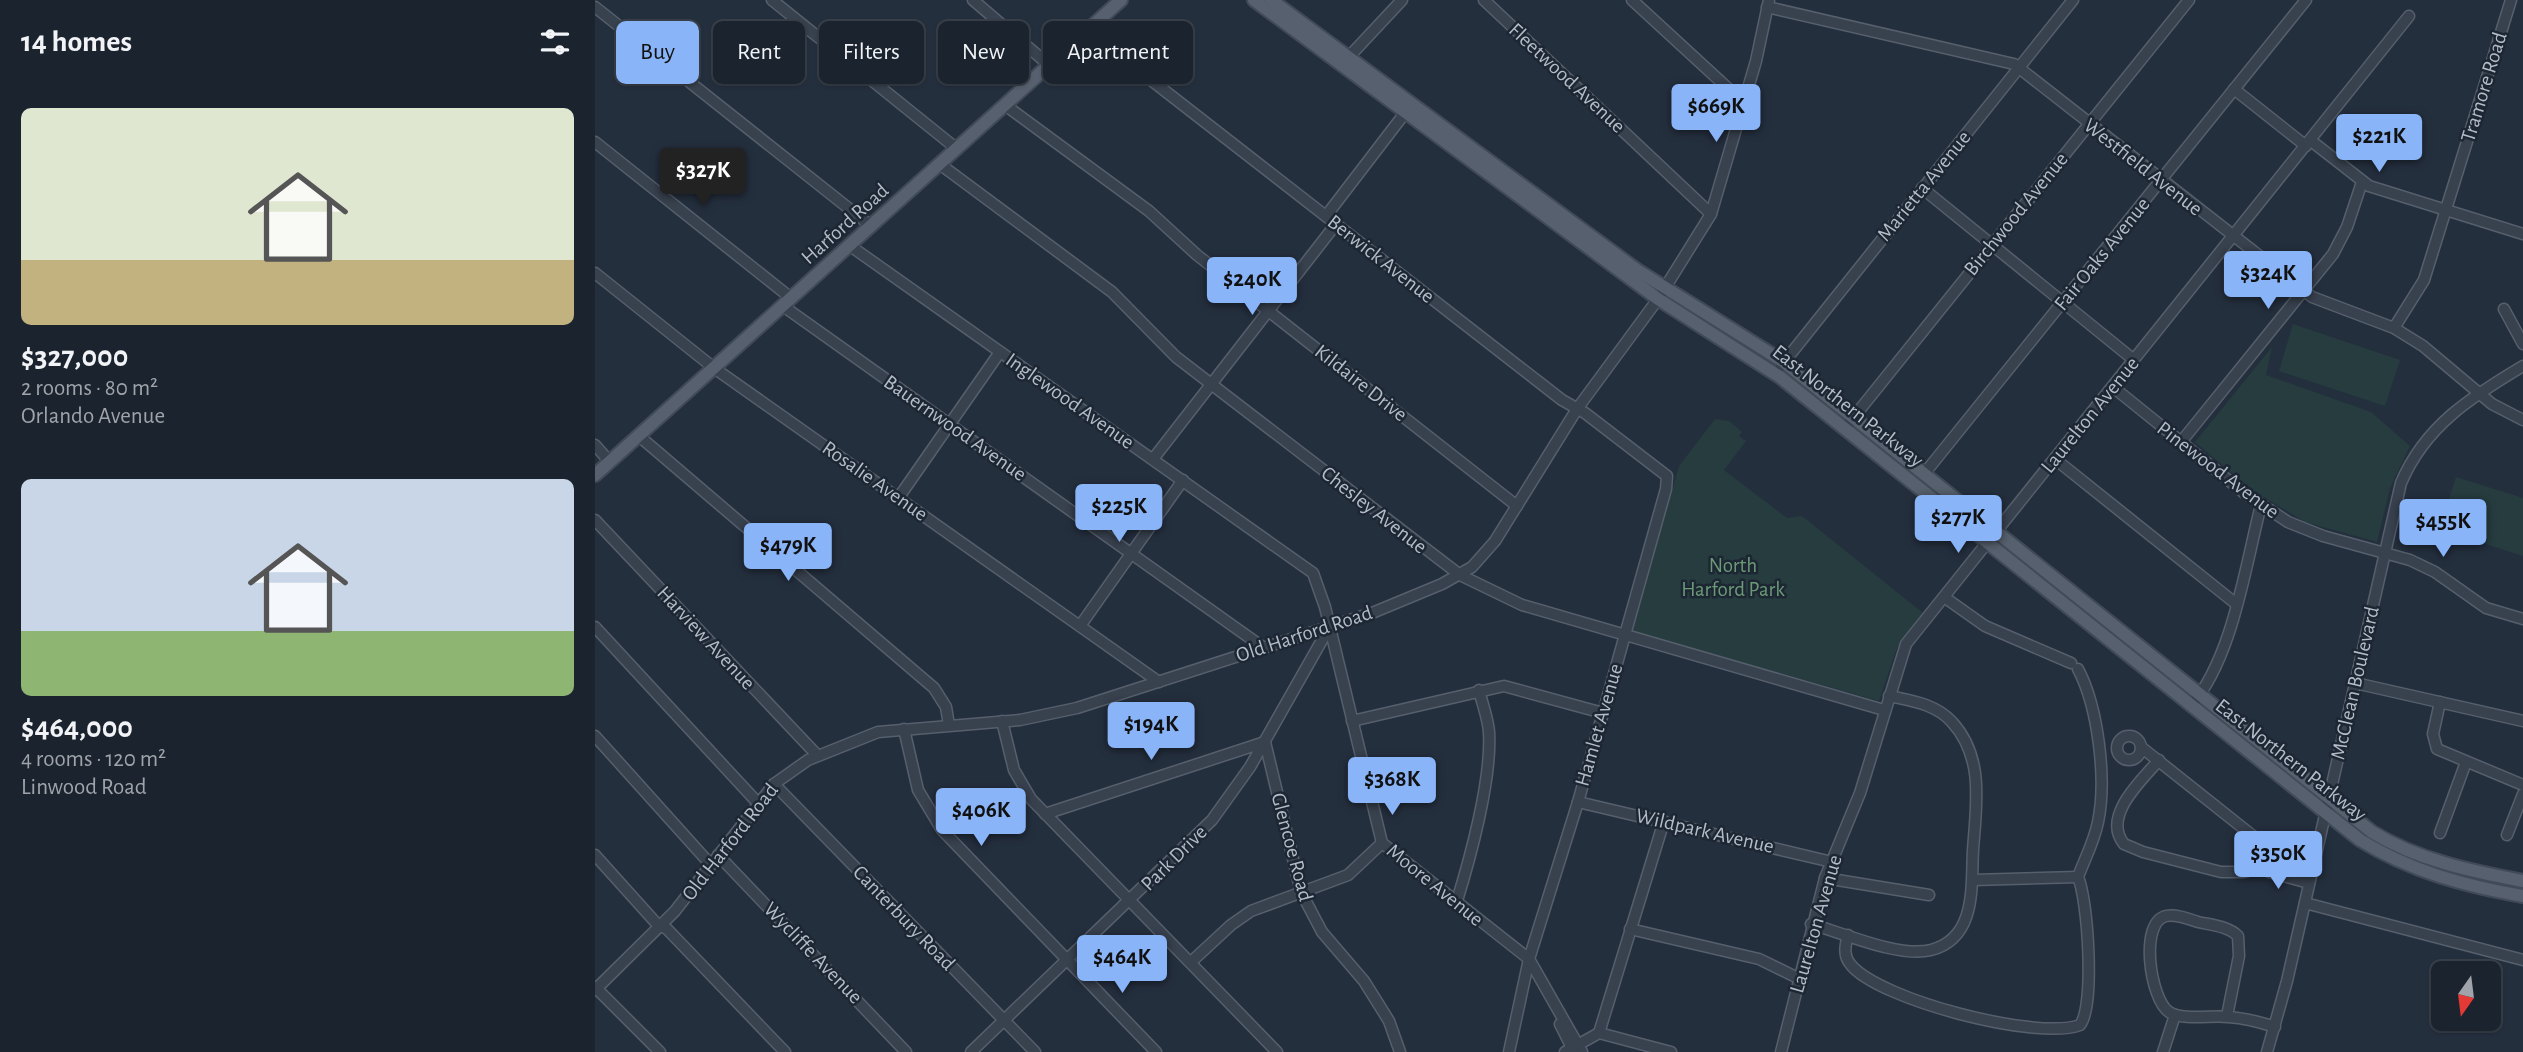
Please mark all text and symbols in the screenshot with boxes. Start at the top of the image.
street label: Fleetwood Avenue [1505,19,1629,137]
chip: Buy [616,21,699,84]
chip: Rent [713,21,805,84]
chip: Filters [819,21,924,84]
chip: New [938,21,1029,84]
chip: Apartment [1043,21,1193,84]
icon: filters [536,23,574,61]
text: 14 homes [21,27,132,57]
street label: Tramore Road [2457,30,2511,144]
pin: $669K [1667,85,1765,144]
text: $669K [1687,95,1745,118]
street label: Westfield Avenue [2080,114,2206,220]
pin: $221K [2330,114,2428,174]
text: $221K [2352,125,2406,148]
street label: Marietta Avenue [1873,127,1975,245]
pin: $327K [654,148,752,208]
street label: Birchwood Avenue [1960,148,2072,280]
icon: home [235,154,361,280]
text: $327K [676,159,730,182]
street label: Harford Road [797,180,893,268]
street label: Fair Oaks Avenue [2050,194,2154,314]
street label: Berwick Avenue [1324,211,1438,307]
pin: $324K [2219,252,2317,311]
pin: $240K [1203,258,1301,317]
text: $324K [2240,262,2296,285]
text: $240K [1223,268,1281,291]
street label: Kildaire Drive [1311,341,1411,425]
street label: East Northern Parkway [1769,341,1927,471]
text: $327,000 [21,342,128,372]
street label: Inglewood Avenue [1002,349,1138,453]
street label: Laurelton Avenue [2037,353,2143,477]
street label: Bauernwood Avenue [880,371,1030,485]
text: 2 rooms · 80 m² [21,377,158,400]
text: Orlando Avenue [21,405,165,428]
street label: Pinewood Avenue [2153,418,2283,522]
street label: Rosalie Avenue [818,437,932,525]
street label: Chesley Avenue [1317,462,1431,558]
pin: $225K [1070,484,1168,544]
text: $225K [1091,495,1147,518]
pin: $277K [1909,496,2007,555]
pin: $455K [2394,500,2492,559]
text: $277K [1931,506,1985,529]
text: $455K [2415,510,2471,533]
pin: $479K [739,524,837,583]
icon: home [235,525,361,651]
text: $479K [760,534,816,557]
park label: North Harford Park [1681,555,1785,600]
street label: Harview Avenue [653,582,759,694]
street label: Old Harford Road [1233,602,1375,666]
street label: McClean Boulevard [2327,604,2383,762]
street label: Hamlet Avenue [1571,661,1627,789]
street label: East Northern Parkway [2212,695,2370,825]
pin: $194K [1102,702,1200,762]
text: $464,000 [21,713,133,743]
text: $194K [1124,713,1178,736]
text: 4 rooms · 120 m² [21,748,166,771]
pin: $368K [1343,758,1441,817]
text: $368K [1364,768,1420,791]
text: Linwood Road [21,776,147,799]
street label: Old Harford Road [678,779,782,904]
pin: $406K [932,788,1030,848]
street label: Glencoe Road [1267,790,1317,904]
text: $406K [952,799,1010,822]
street label: Wildpark Avenue [1634,805,1776,857]
street label: Park Drive [1137,821,1211,895]
pin: $350K [2229,832,2327,891]
street label: Moore Avenue [1383,840,1487,930]
text: $350K [2250,842,2306,865]
street label: Laurelton Avenue [1786,853,1846,995]
street label: Canterbury Road [849,862,959,975]
street label: Wycliffe Avenue [760,898,866,1008]
pin: $464K [1073,936,1171,995]
text: $464K [1093,946,1151,969]
north arrow [2431,961,2501,1031]
map controls [2431,961,2501,1031]

